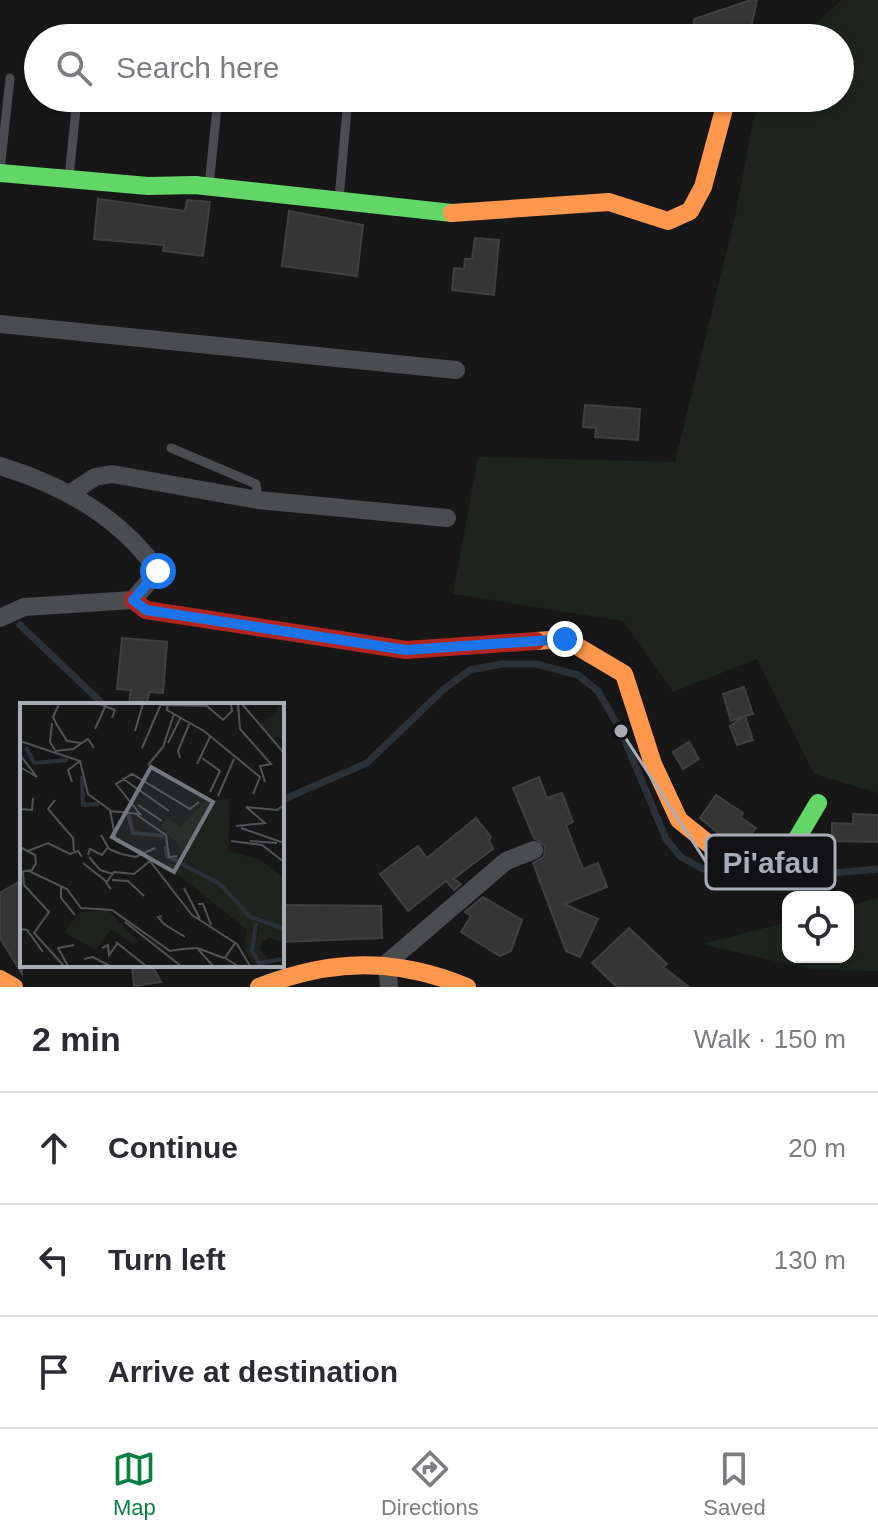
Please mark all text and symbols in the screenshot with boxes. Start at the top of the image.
search box [24,24,854,112]
icon: search [52,46,96,90]
text: Search here [116,51,279,84]
route start [140,553,176,589]
route end [547,621,583,657]
inset map [20,703,284,967]
callout: Pi'afau [706,835,835,889]
text: Pi'afau [722,846,820,879]
map controls [782,891,854,963]
button: locate [782,891,854,963]
text: 2 min [32,1020,121,1058]
text: Walk · 150 m [694,1024,846,1054]
icon: ahead [32,1126,76,1170]
text: Continue [108,1131,238,1164]
text: 20 m [788,1133,846,1163]
icon: left [32,1238,76,1282]
text: Turn left [108,1243,226,1276]
text: 130 m [774,1245,846,1275]
icon: arrive [32,1350,76,1394]
text: Arrive at destination [108,1355,398,1388]
tab: Map [112,1447,156,1521]
tab: Directions [381,1447,479,1521]
tab: Saved [703,1447,766,1521]

